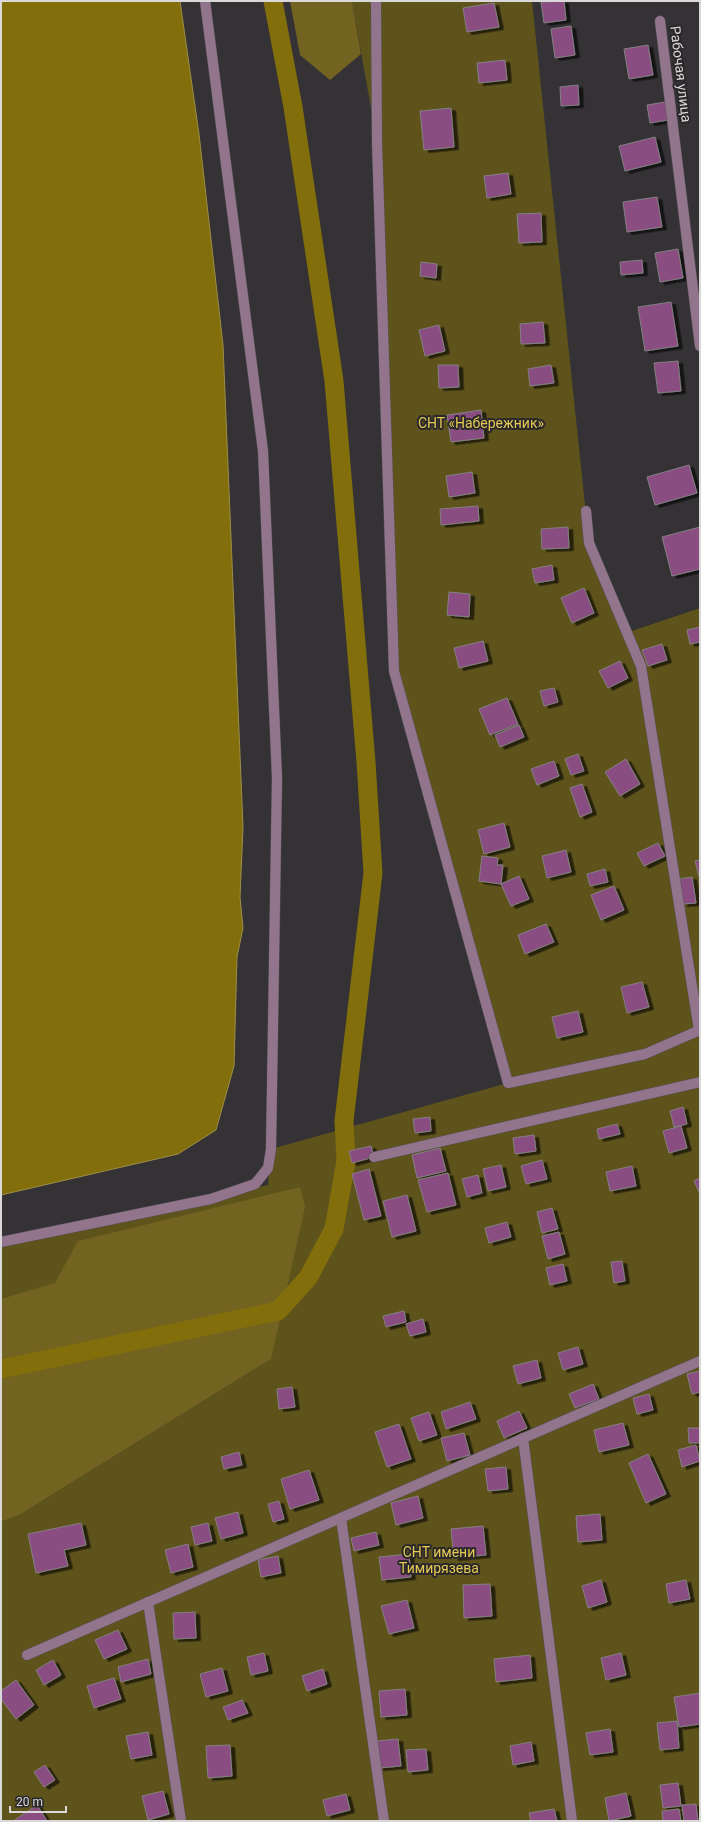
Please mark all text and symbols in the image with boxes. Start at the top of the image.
street label: Рабочая улица [667,25,695,123]
park label: СНТ «Набережник» [418,415,544,431]
park label: СНТ имени Тимирязева [399,1544,479,1576]
scale bar [10,1788,66,1814]
text: 20 m [16,1795,43,1809]

